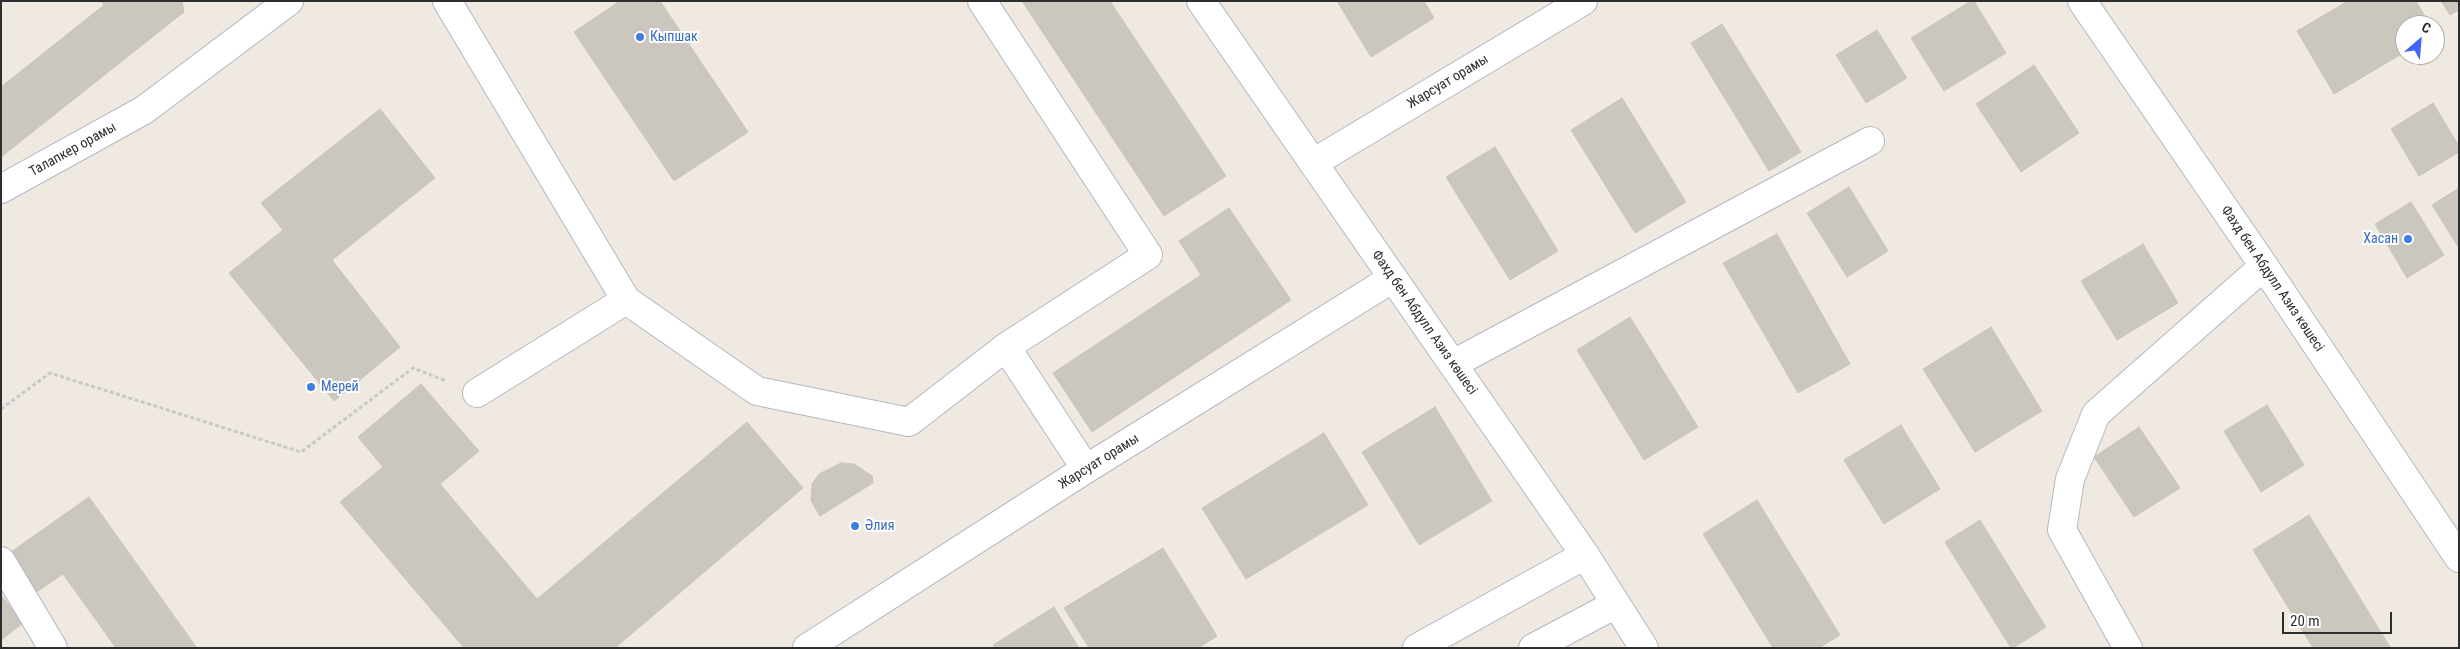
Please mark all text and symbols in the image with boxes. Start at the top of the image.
north arrow [2395,15,2445,65]
text: С [2419,19,2434,36]
place label: Кыпшак [650,29,698,45]
marker: Кыпшак [634,31,646,43]
street label: Жарсуат орамы [1404,51,1492,113]
street label: Талапкер орамы [27,119,119,181]
street label: Фахд бен Абдулл Азиз көшесі [2217,203,2327,355]
place label: Хасан [2363,231,2398,247]
marker: Хасан [2402,233,2414,245]
street label: Фахд бен Абдулл Азиз көшесі [1368,247,1480,399]
place label: Мерей [321,379,359,395]
marker: Мерей [305,381,317,393]
street label: Жарсуат орамы [1056,431,1142,493]
place label: Әлия [865,518,894,534]
marker: Әлия [849,520,861,532]
scale bar [2285,602,2395,634]
text: 20 m [2290,612,2320,630]

